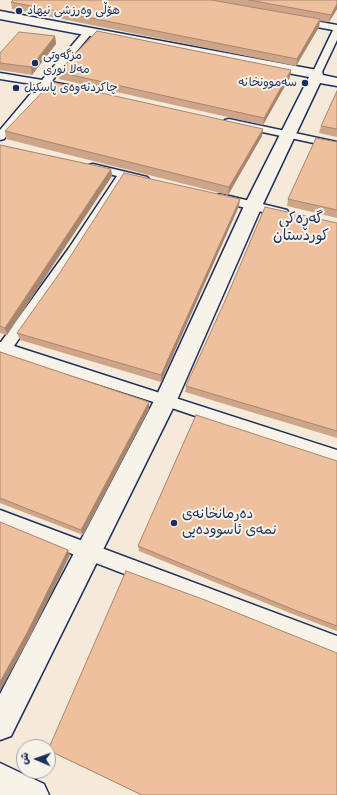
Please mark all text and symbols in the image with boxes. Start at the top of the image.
place label: هۆڵی وەرزشی نیهاد [27,4,120,18]
marker: هۆڵی وەرزشی نیهاد [14,6,24,16]
place label: مزگەوتی مەلا نوری [43,49,90,77]
marker: مزگەوتی مەلا نوری [30,58,40,68]
place label: سەموونخانە [238,76,297,90]
marker: سەموونخانە [300,78,310,88]
place label: چاکردنەوەی پاسکیل [24,81,118,95]
marker: چاکردنەوەی پاسکیل [11,83,21,93]
district label: گەڕەکی کوردستان [273,211,329,246]
place label: دەرمانخانەی نمەی ئاسوودەیی [182,507,277,540]
marker: دەرمانخانەی نمەی ئاسوودەیی [169,518,179,528]
north arrow [16,739,56,779]
text: ش [18,752,32,765]

